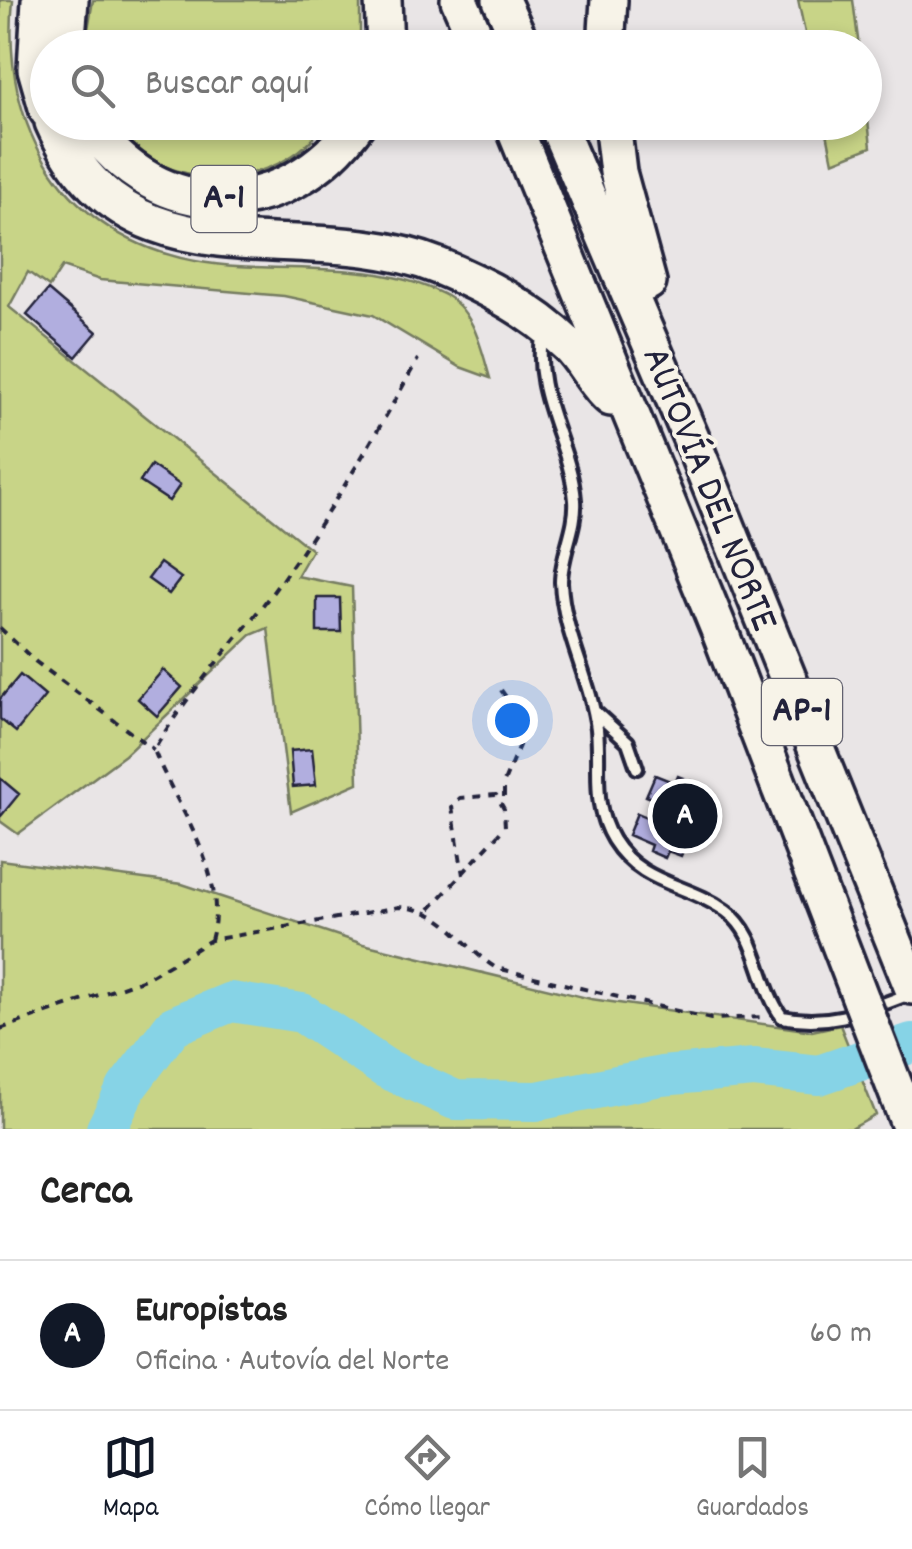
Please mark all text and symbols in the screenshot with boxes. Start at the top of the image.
search box [30,30,882,140]
icon: search [65,58,120,113]
text: Buscar aquí [145,58,309,113]
road number: A-1 [192,166,256,232]
street label: AUTOVÍA DEL NORTE [624,339,790,641]
road number: AP-1 [762,679,842,745]
your location [487,695,538,746]
pin: A [652,778,718,854]
text: Cerca [40,1164,131,1224]
text: Europistas [135,1285,288,1340]
text: A [64,1312,81,1358]
text: 60 m [810,1312,872,1358]
text: Oficina · Autovía del Norte [135,1340,449,1386]
tab: Mapa [103,1430,158,1530]
tab: Cómo llegar [364,1430,490,1530]
tab: Guardados [696,1430,809,1530]

